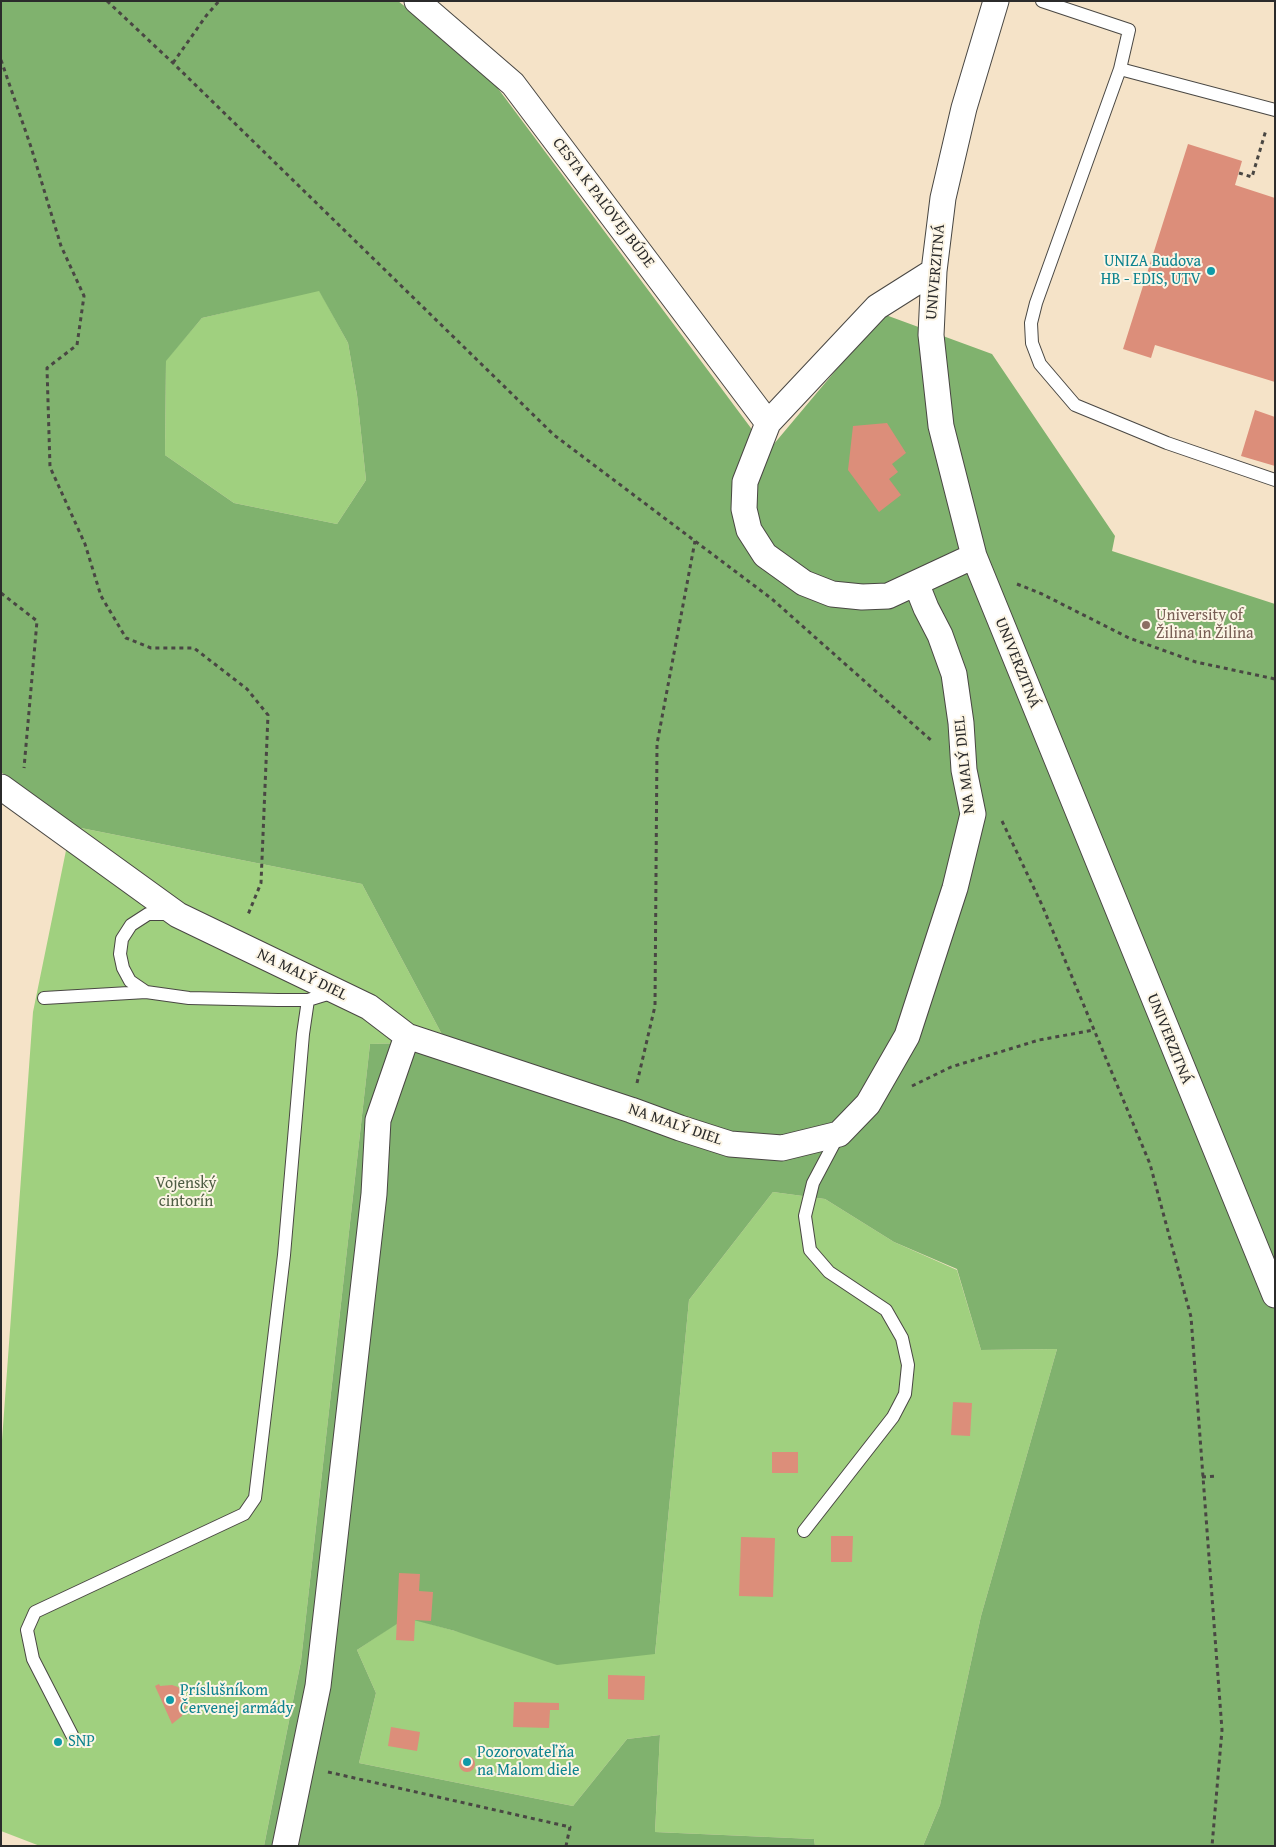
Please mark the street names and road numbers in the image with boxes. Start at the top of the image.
street label: CESTA K PAĽOVEJ BÚDE [548,134,658,272]
street label: UNIVERZITNÁ [922,223,950,321]
street label: UNIVERZITNÁ [990,615,1044,711]
street label: NA MALÝ DIEL [950,715,980,815]
street label: NA MALÝ DIEL [254,945,350,1005]
street label: UNIVERZITNÁ [1142,991,1196,1087]
street label: NA MALÝ DIEL [626,1100,724,1150]

